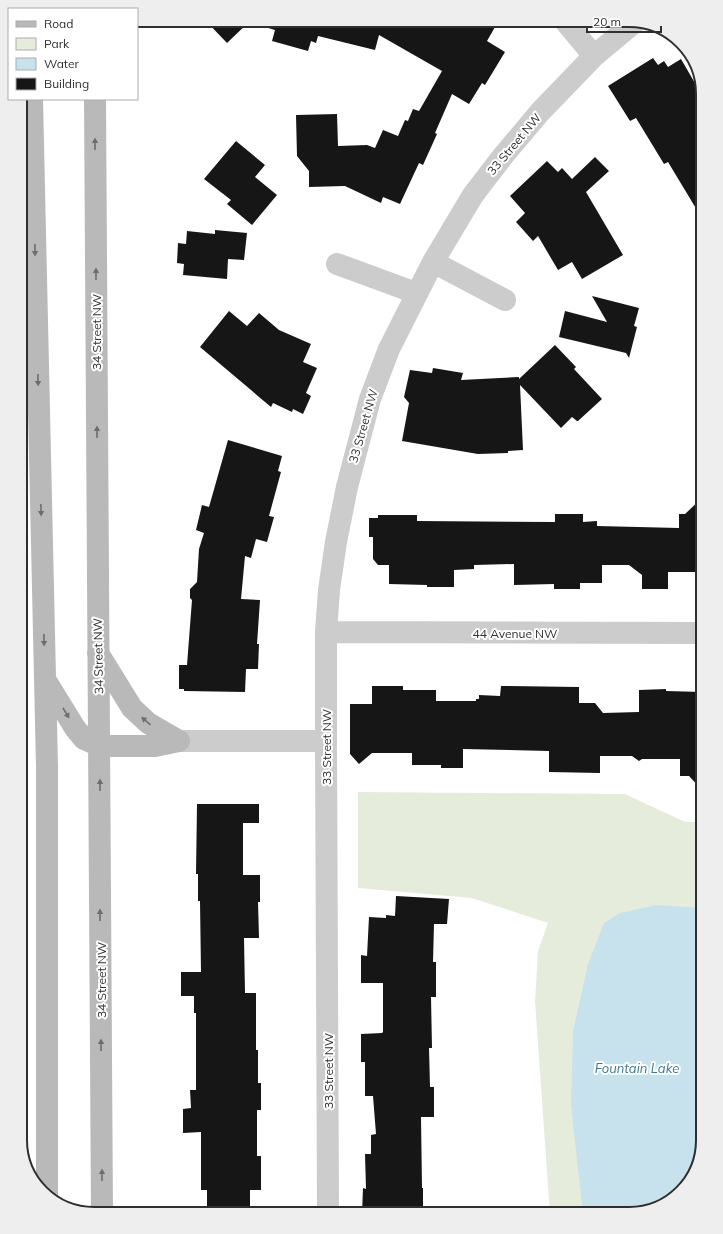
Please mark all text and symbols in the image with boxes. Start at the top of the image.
legend [8,8,138,100]
scale bar [587,8,661,34]
text: 20 m [593,14,621,29]
text: Road [44,16,73,31]
text: Park [44,36,70,51]
text: Water [44,56,80,71]
text: Building [44,76,89,91]
street label: 33 Street NW [484,110,544,178]
one-way arrow [92,137,98,150]
one-way arrow [32,244,38,257]
one-way arrow [93,267,99,280]
street label: 34 Street NW [89,294,104,370]
one-way arrow [35,374,41,387]
street label: 33 Street NW [345,387,381,465]
one-way arrow [94,425,100,438]
one-way arrow [38,504,45,516]
street label: 34 Street NW [90,618,106,694]
street label: 44 Avenue NW [473,626,557,641]
one-way arrow [41,634,48,646]
one-way arrow [62,707,69,719]
street label: 33 Street NW [319,709,334,785]
one-way arrow [141,716,151,725]
one-way arrow [97,778,103,791]
one-way arrow [97,908,103,921]
street label: 34 Street NW [94,942,109,1018]
street label: 33 Street NW [321,1033,336,1109]
one-way arrow [98,1038,104,1051]
water label: Fountain Lake [595,1060,679,1076]
one-way arrow [99,1168,105,1181]

